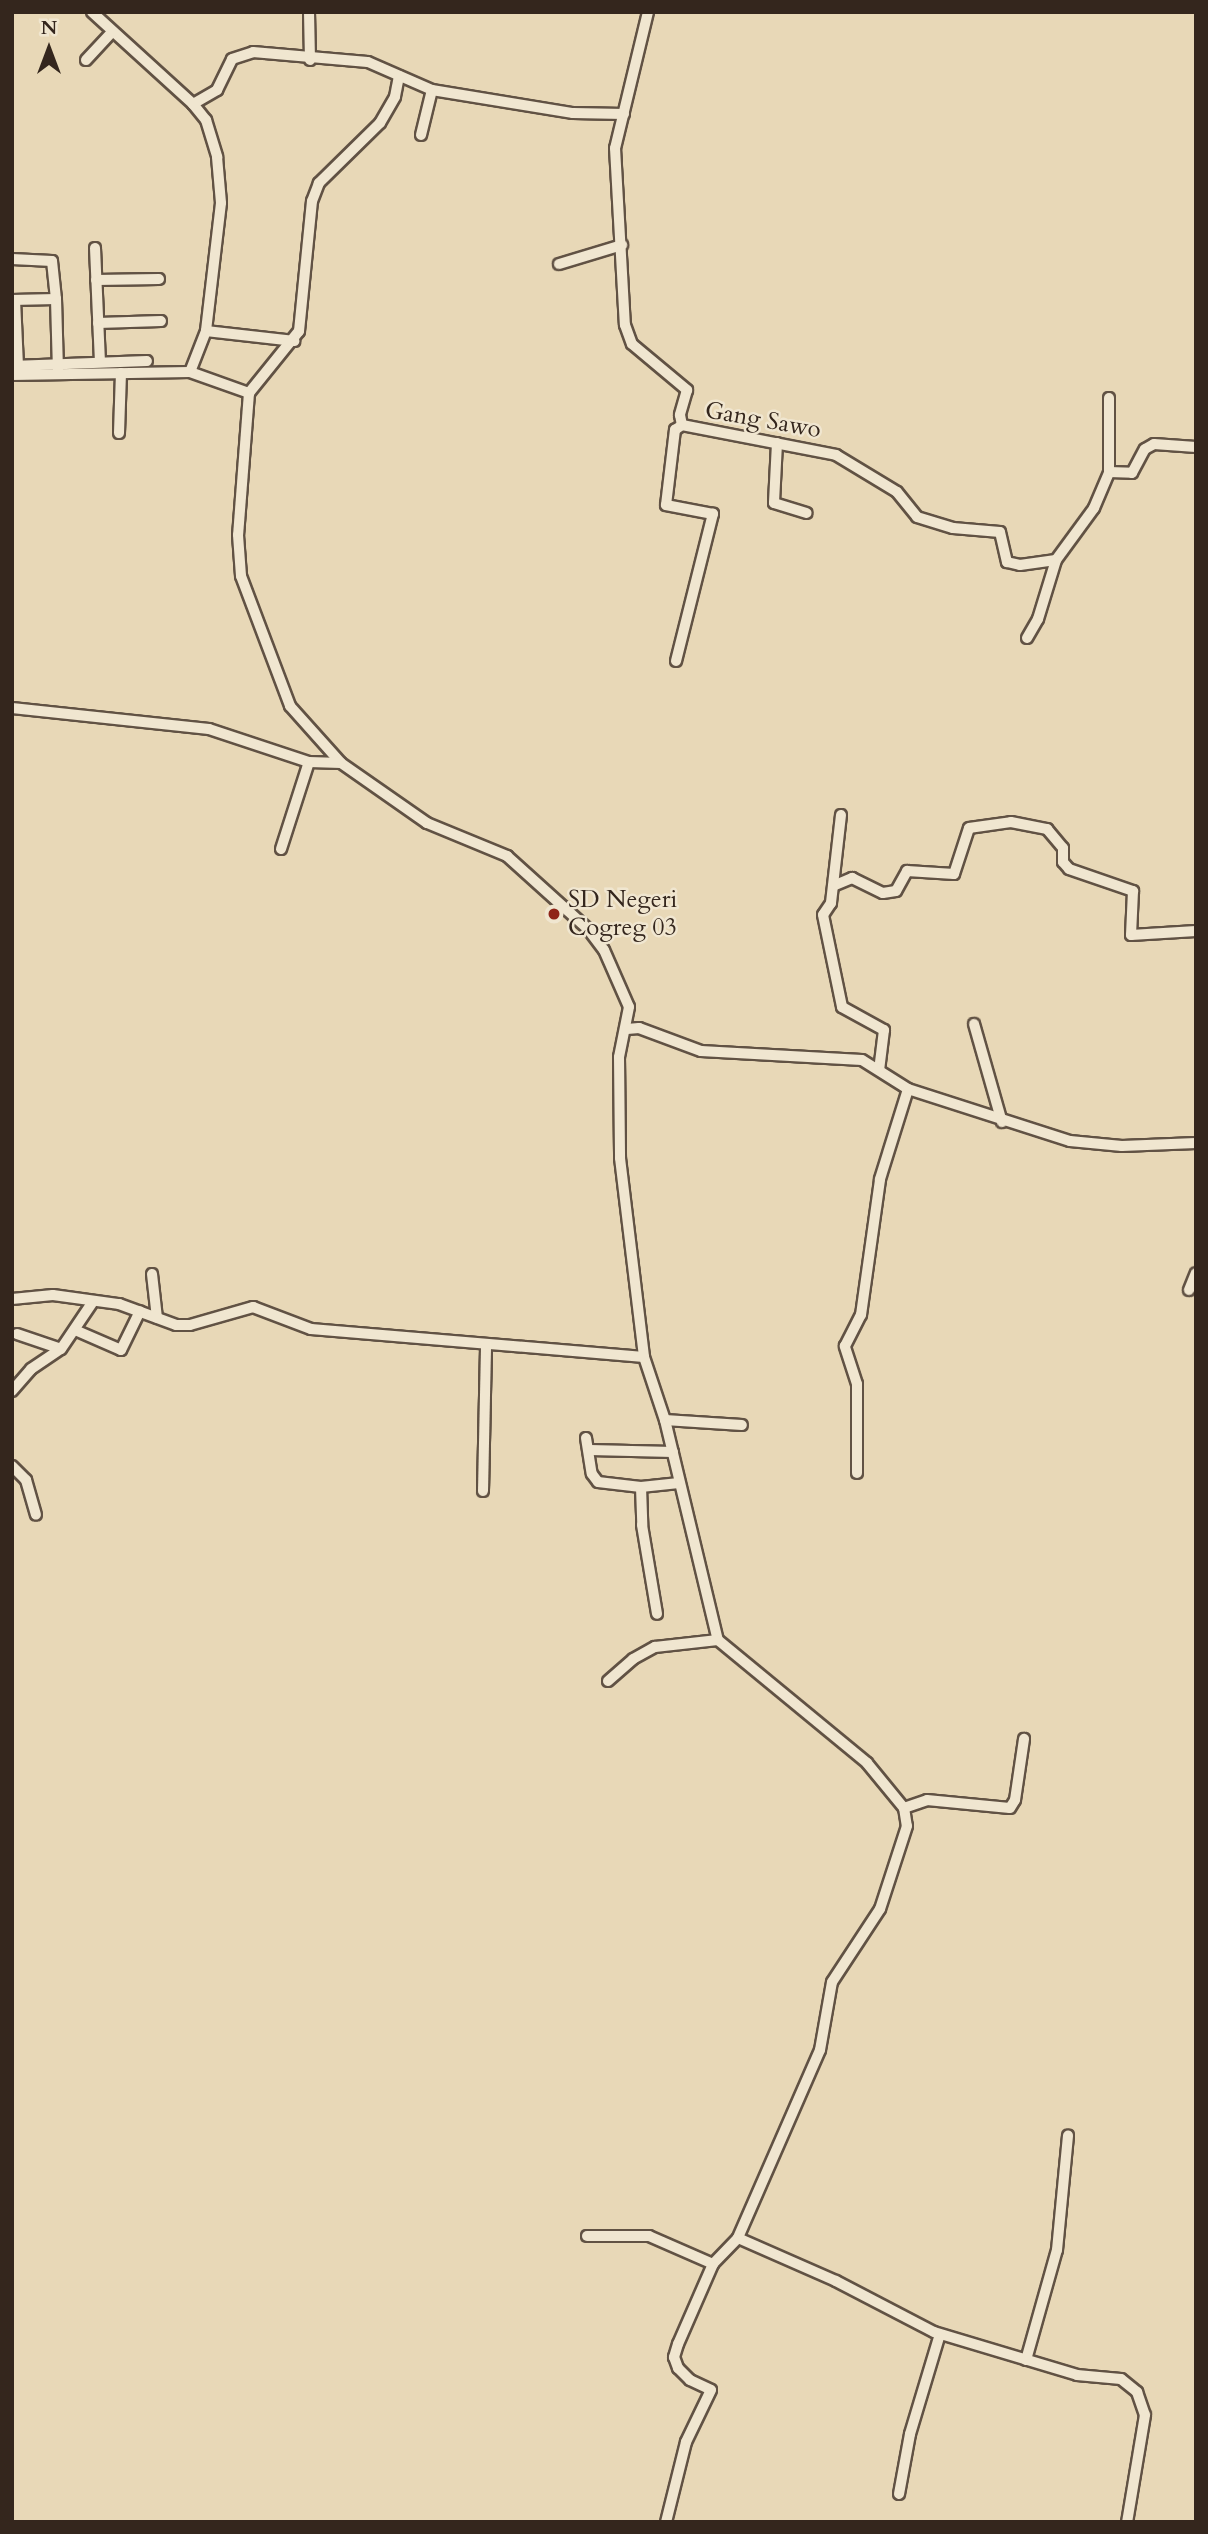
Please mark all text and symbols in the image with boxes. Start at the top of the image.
north arrow [14,14,84,84]
text: N [41,15,57,41]
street label: Gang Sawo [703,396,823,444]
place label: SD Negeri Cogreg 03 [568,886,677,942]
marker: SD Negeri Cogreg 03 [546,906,562,922]

